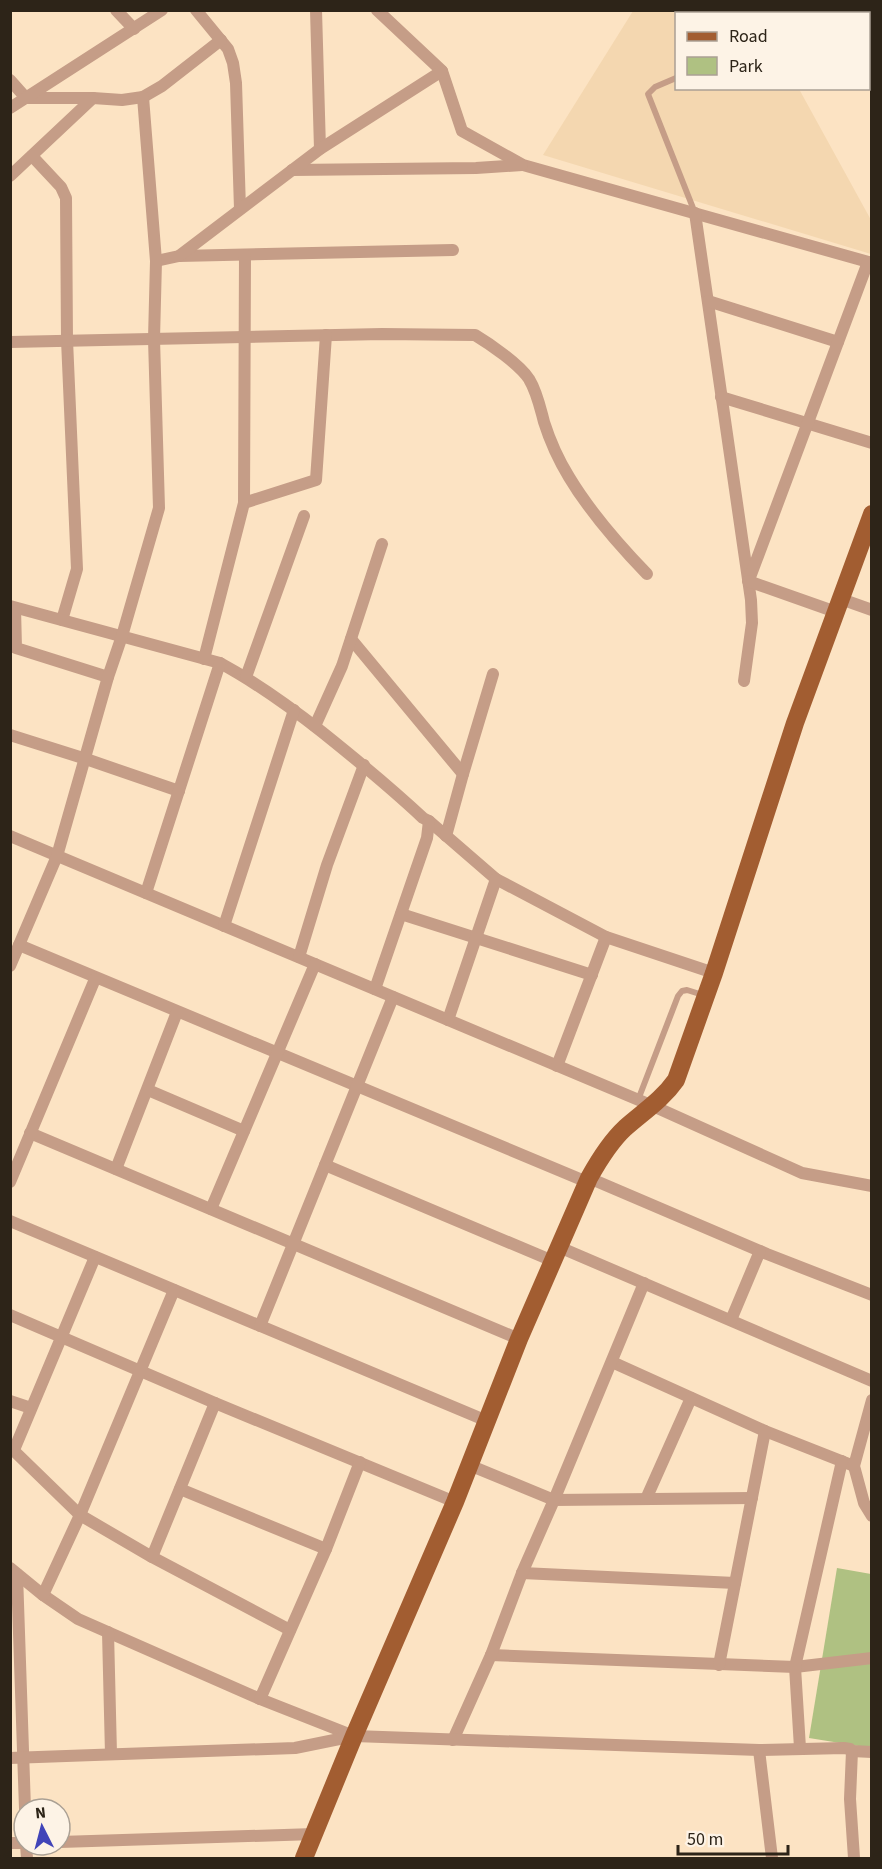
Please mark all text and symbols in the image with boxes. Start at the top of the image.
legend [675,12,870,90]
text: Road [729,24,768,49]
text: Park [729,54,763,79]
north arrow [12,1797,72,1857]
text: N [34,1802,47,1825]
scale bar [678,1818,788,1856]
text: 50 m [687,1827,723,1852]

